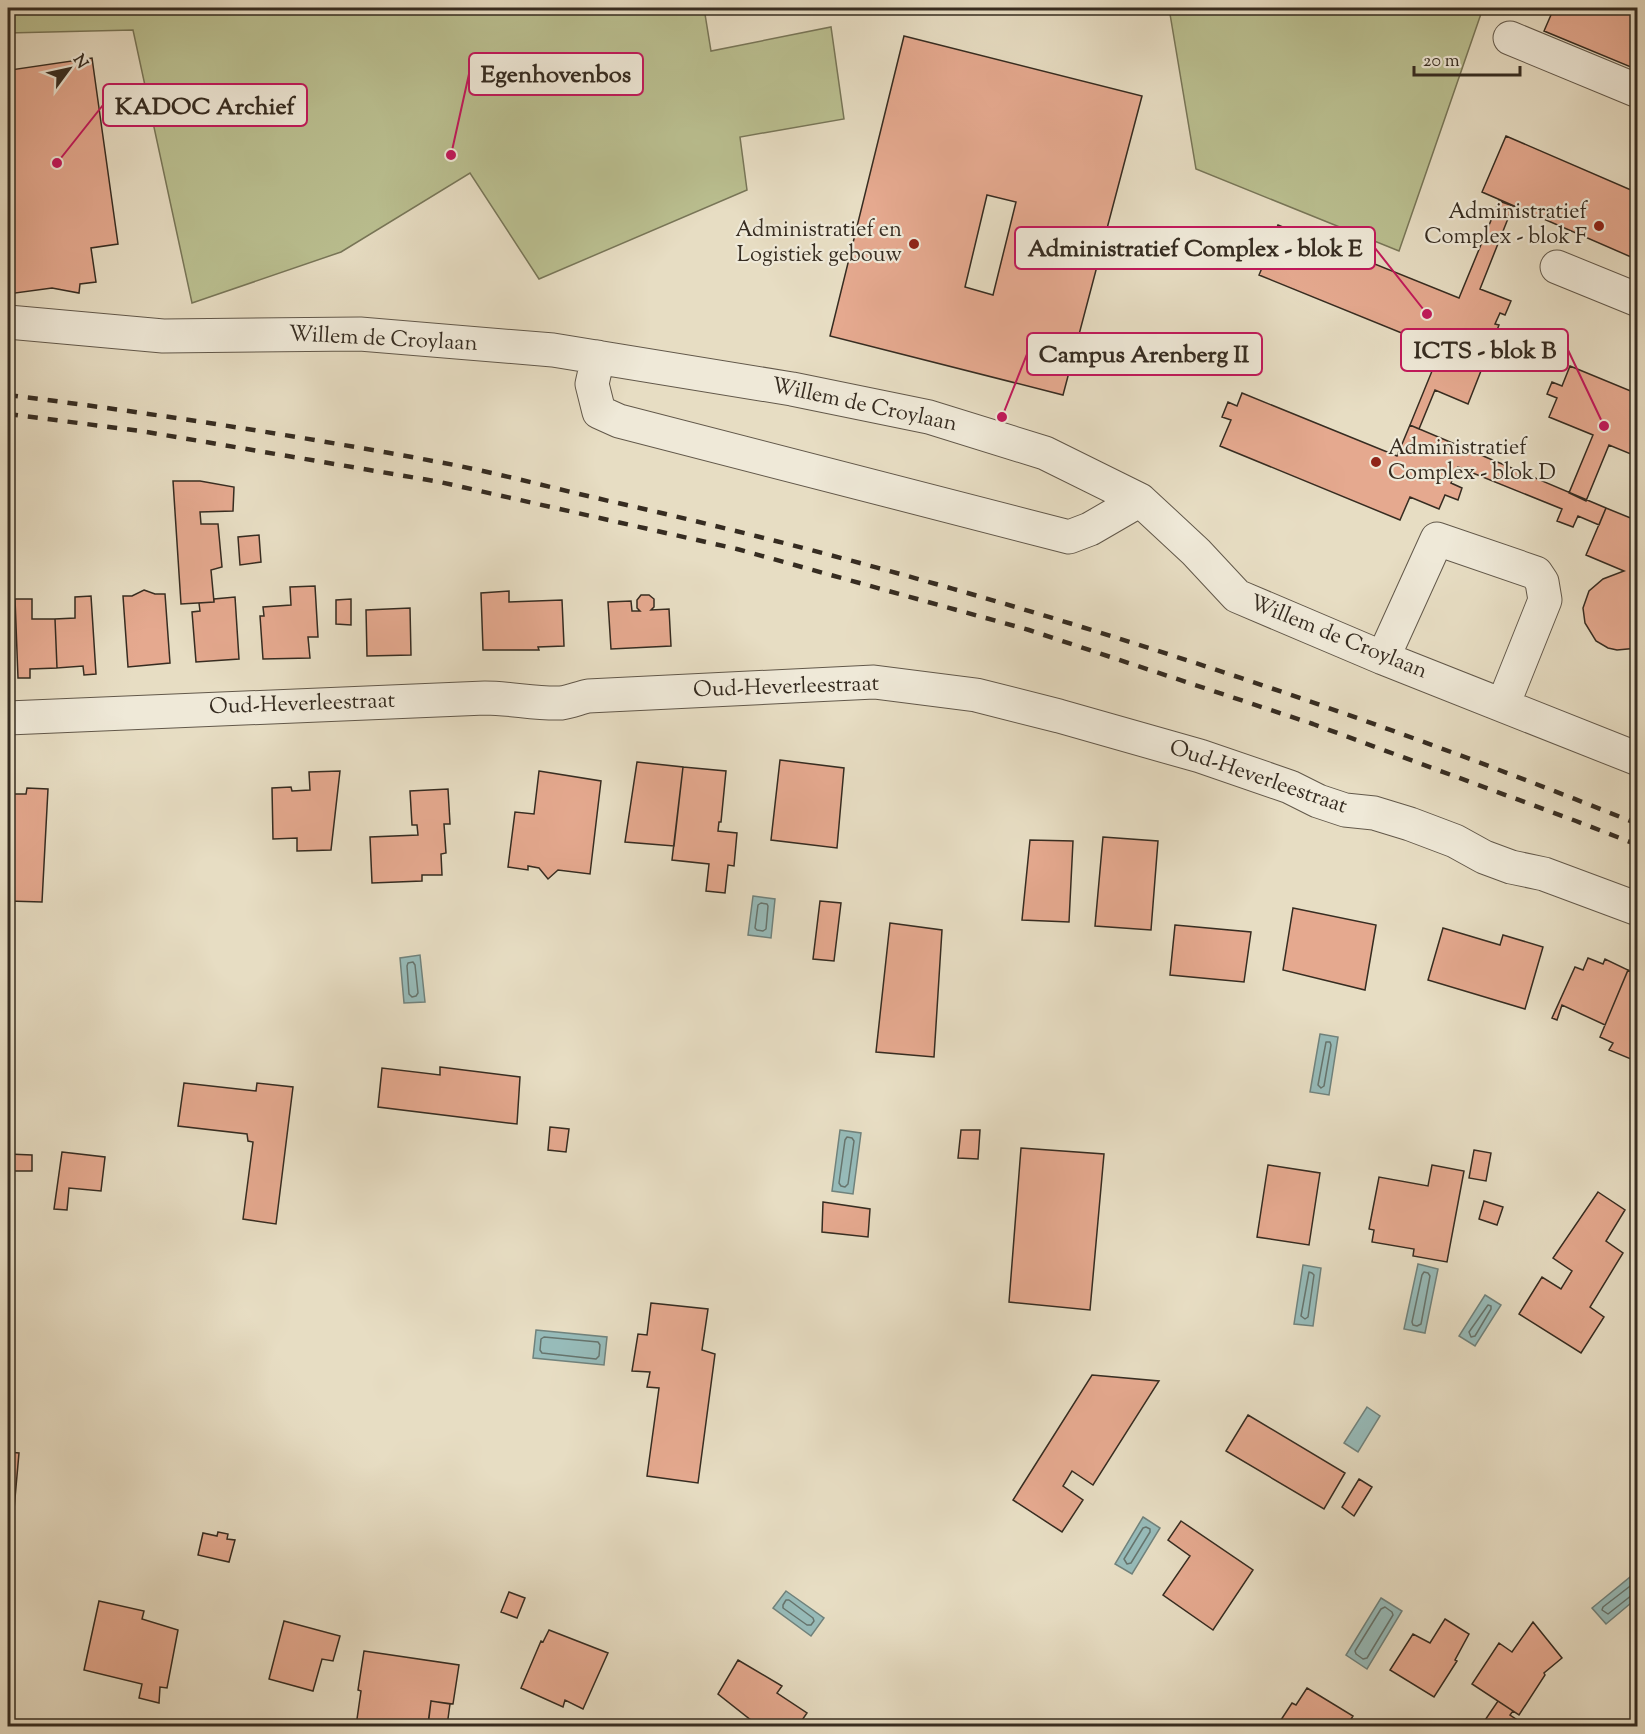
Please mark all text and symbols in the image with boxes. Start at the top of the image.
north arrow [39,39,99,99]
scale bar [1414,39,1520,77]
text: 20 m [1423,49,1460,75]
text: N [66,51,93,74]
callout: Egenhovenbos [469,53,643,95]
text: Egenhovenbos [481,59,631,93]
callout: KADOC Archief [103,84,307,126]
text: KADOC Archief [115,91,297,125]
place label: Administratief Complex - blok F [1424,197,1588,254]
place label: Administratief en Logistiek gebouw [735,215,903,272]
marker: Administratief Complex - blok F [1592,219,1606,233]
callout: Administratief Complex - blok E [1015,227,1375,269]
text: Administratief Complex - blok E [1027,233,1363,267]
marker: Administratief en Logistiek gebouw [907,237,921,251]
street label: Willem de Croylaan [288,319,478,361]
callout: ICTS - blok B [1401,329,1568,371]
callout: Campus Arenberg II [1027,333,1262,375]
text: ICTS - blok B [1414,335,1556,369]
text: Campus Arenberg II [1039,339,1249,373]
street label: Willem de Croylaan [768,371,960,441]
place label: Administratief Complex - blok D [1388,433,1556,490]
marker: Administratief Complex - blok D [1369,455,1383,469]
street label: Willem de Croylaan [1244,588,1432,688]
street label: Oud-Heverleestraat [692,669,880,707]
street label: Oud-Heverleestraat [208,686,396,724]
street label: Oud-Heverleestraat [1165,733,1352,824]

